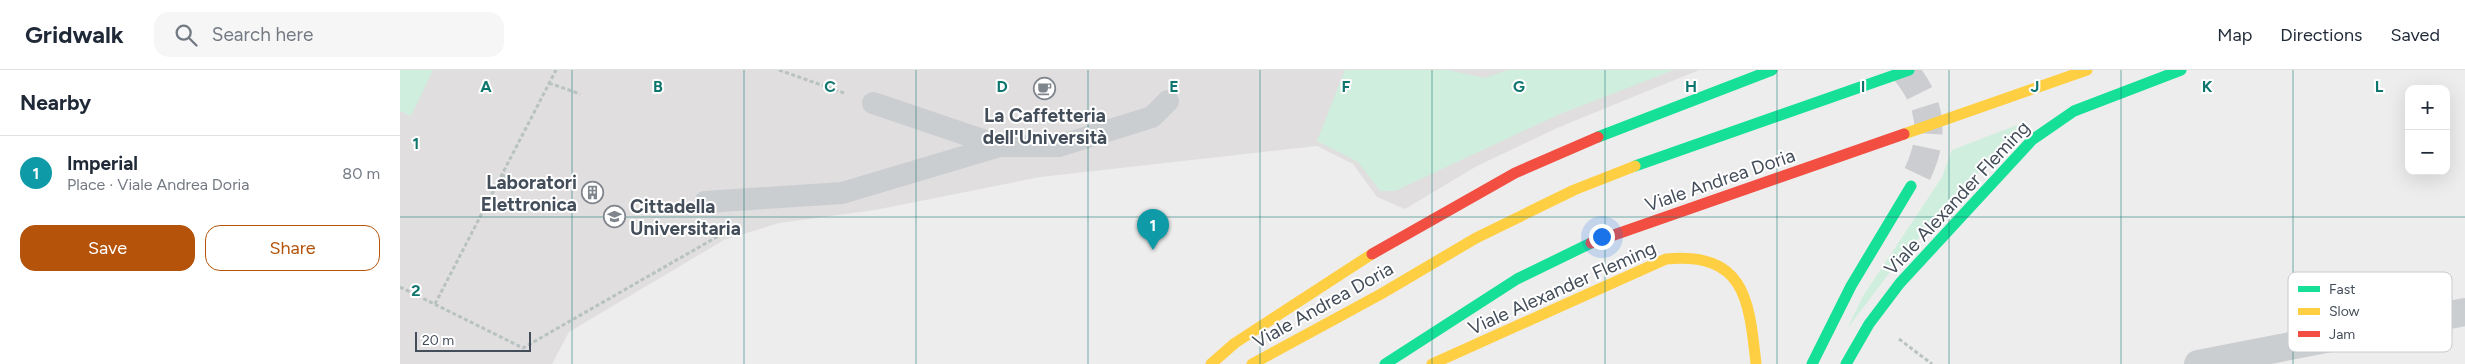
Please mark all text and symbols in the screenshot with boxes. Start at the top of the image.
search box [154,12,504,57]
text: Gridwalk [25,20,124,49]
icon: search [172,21,200,49]
text: Search here [212,23,313,46]
text: Map [2217,24,2252,46]
text: Directions [2280,24,2362,46]
text: Saved [2390,24,2440,46]
text: A [480,77,492,96]
text: B [653,77,663,96]
text: C [824,77,836,96]
text: D [996,77,1008,96]
cafe icon: La Caffetteria dell'Università [1033,77,1057,101]
text: E [1169,77,1179,96]
text: F [1342,77,1351,96]
text: G [1513,77,1525,96]
text: H [1685,77,1697,96]
text: I [1861,77,1865,96]
text: J [2031,77,2039,96]
text: K [2202,77,2213,96]
text: L [2375,77,2384,96]
map controls [2405,85,2450,175]
button: + [2405,85,2450,130]
text: Nearby [20,90,91,115]
place label: La Caffetteria dell'Università [983,104,1107,149]
street label: Viale Alexander Fleming [1879,116,2035,280]
button: − [2405,130,2450,175]
text: 1 [413,134,419,153]
street label: Viale Andrea Doria [1642,144,1798,216]
text: Imperial [67,152,138,175]
text: 1 [33,164,39,183]
text: 80 m [342,164,380,183]
place label: Laboratori Elettronica [481,171,577,216]
text: Place · Viale Andrea Doria [67,175,249,194]
building icon: Laboratori Elettronica [581,181,605,205]
place label: Cittadella Universitaria [630,195,741,240]
school or university icon: Cittadella Universitaria [602,205,626,229]
pin: 1 [1137,209,1169,250]
your location [1589,224,1615,250]
button: Save [20,225,195,271]
button: Share [205,225,380,271]
street label: Viale Alexander Fleming [1465,236,1659,340]
street label: Viale Andrea Doria [1249,257,1397,353]
legend [2288,272,2452,352]
text: 2 [411,281,421,300]
text: Fast [2329,281,2355,298]
text: Slow [2329,303,2360,320]
text: Jam [2329,326,2355,343]
scale bar [415,329,531,352]
text: 20 m [422,332,454,349]

